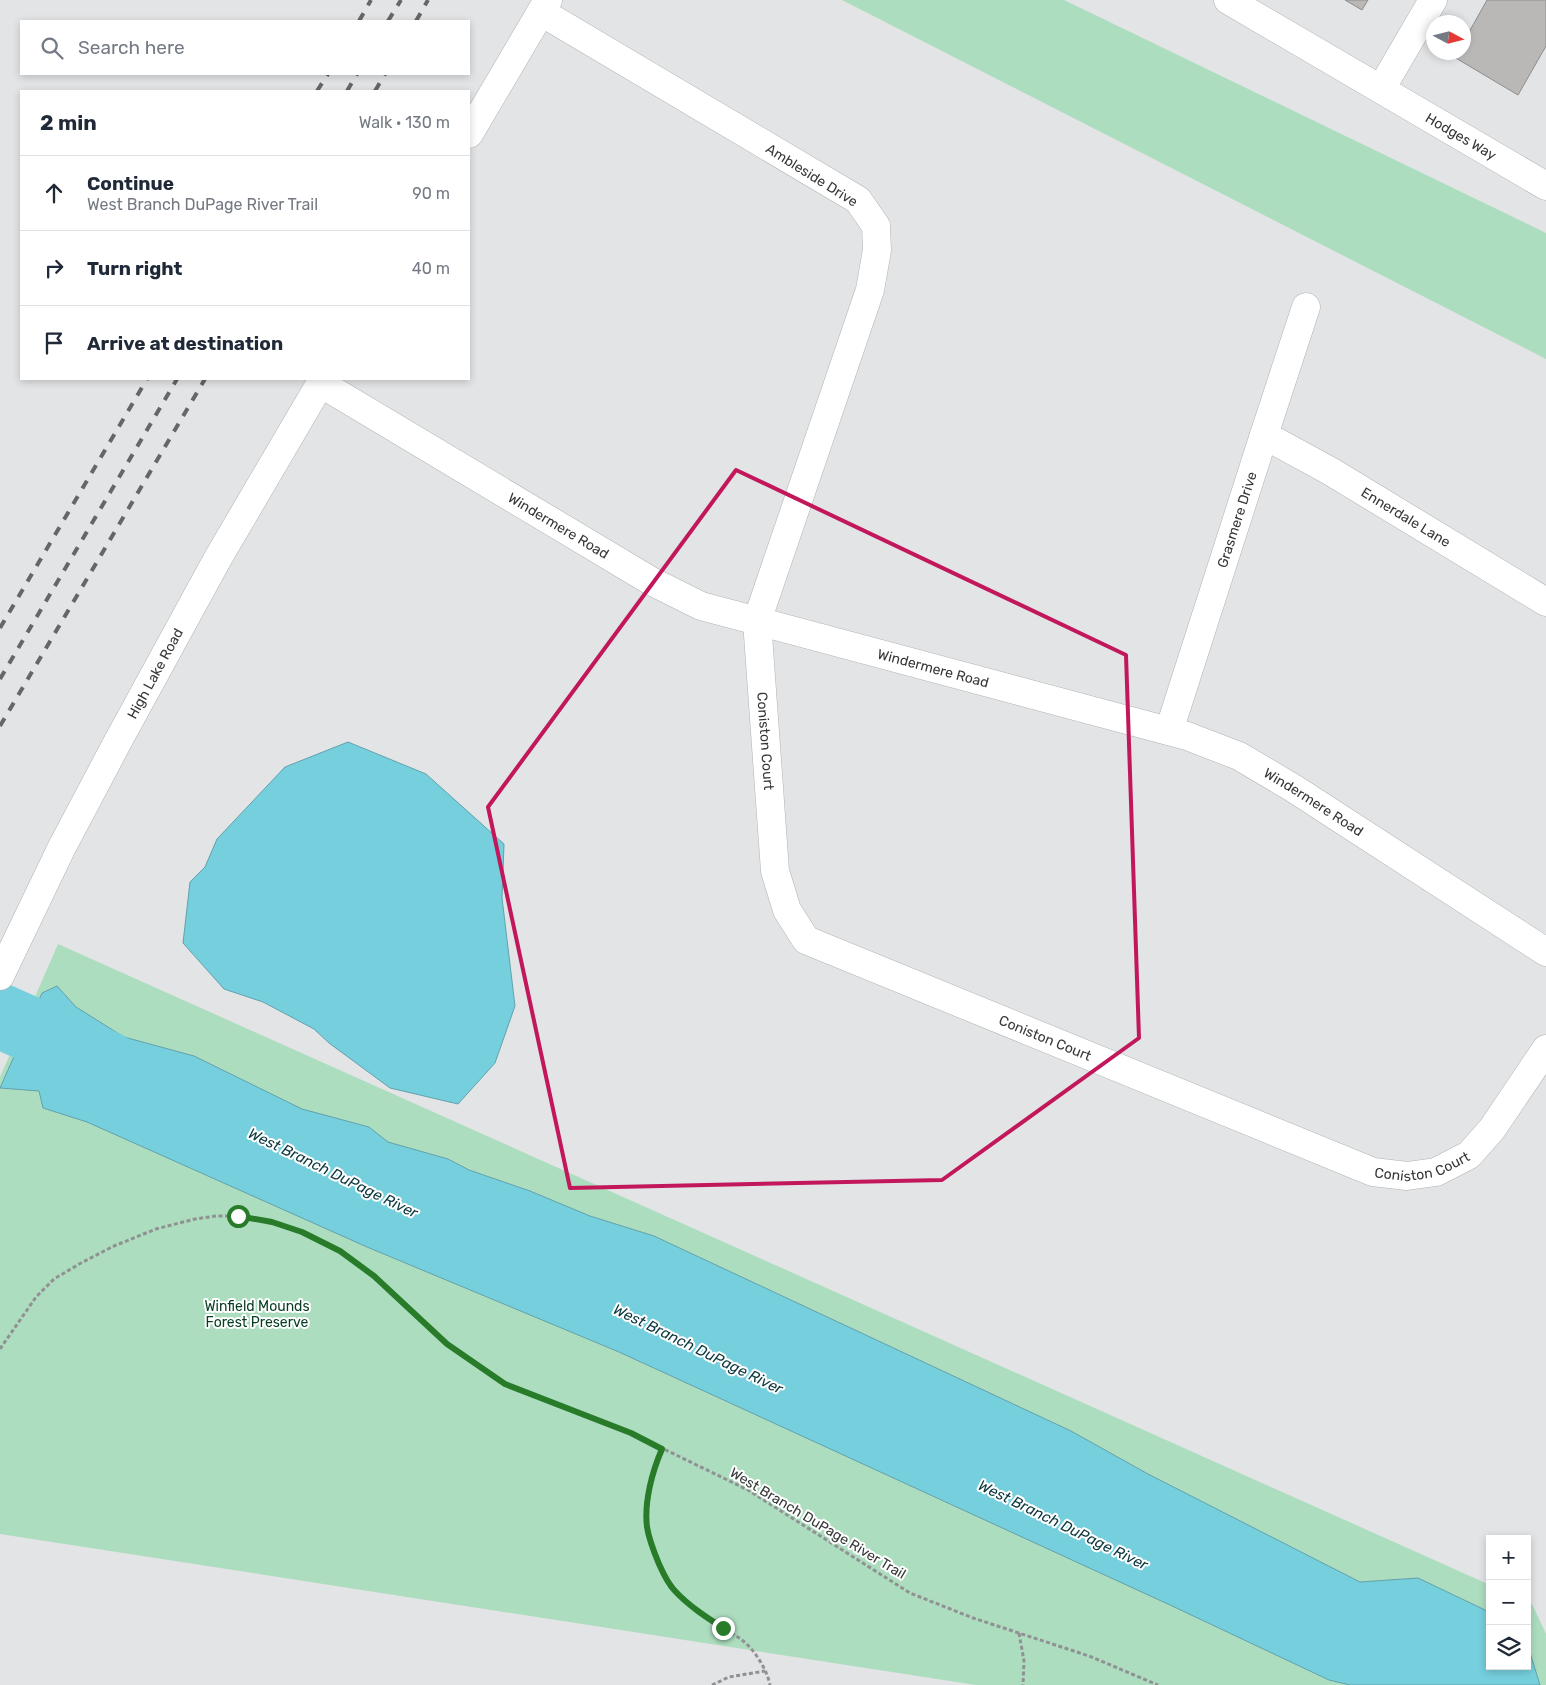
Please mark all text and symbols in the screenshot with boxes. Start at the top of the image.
north arrow [1426,15,1471,60]
search box [20,20,470,75]
icon: search [38,34,66,62]
text: Search here [78,36,185,59]
street label: Hodges Way [1422,109,1499,164]
text: 2 min [40,110,97,135]
text: Walk · 130 m [359,113,450,132]
street label: Ambleside Drive [763,140,861,211]
text: Continue [87,172,174,195]
icon: ahead [40,179,68,207]
text: 90 m [412,184,450,203]
text: West Branch DuPage River Trail [87,195,318,214]
icon: right [40,254,68,282]
text: Turn right [87,257,182,280]
text: 40 m [412,259,450,278]
icon: arrive [40,329,68,357]
text: Arrive at destination [87,332,283,355]
street label: Grasmere Drive [1214,469,1261,570]
street label: Ennerdale Lane [1358,484,1453,551]
street label: Windermere Road [505,489,612,563]
street label: High Lake Road [124,625,187,722]
street label: Windermere Road [876,646,991,692]
street label: Coniston Court [753,691,777,791]
street label: Windermere Road [1260,765,1366,840]
street label: Coniston Court [996,1012,1094,1065]
water label: West Branch DuPage River [245,1124,422,1223]
street label: Coniston Court [1374,1148,1473,1185]
route start [227,1205,250,1228]
park label: Winfield Mounds Forest Preserve [204,1298,310,1331]
water label: West Branch DuPage River [610,1300,787,1399]
street label: West Branch DuPage River Trail [727,1464,909,1583]
water label: West Branch DuPage River [975,1476,1152,1575]
map controls [1486,1535,1531,1670]
button: + [1486,1535,1531,1580]
button: − [1486,1580,1531,1625]
route end [712,1617,735,1640]
button: layers [1486,1625,1531,1670]

